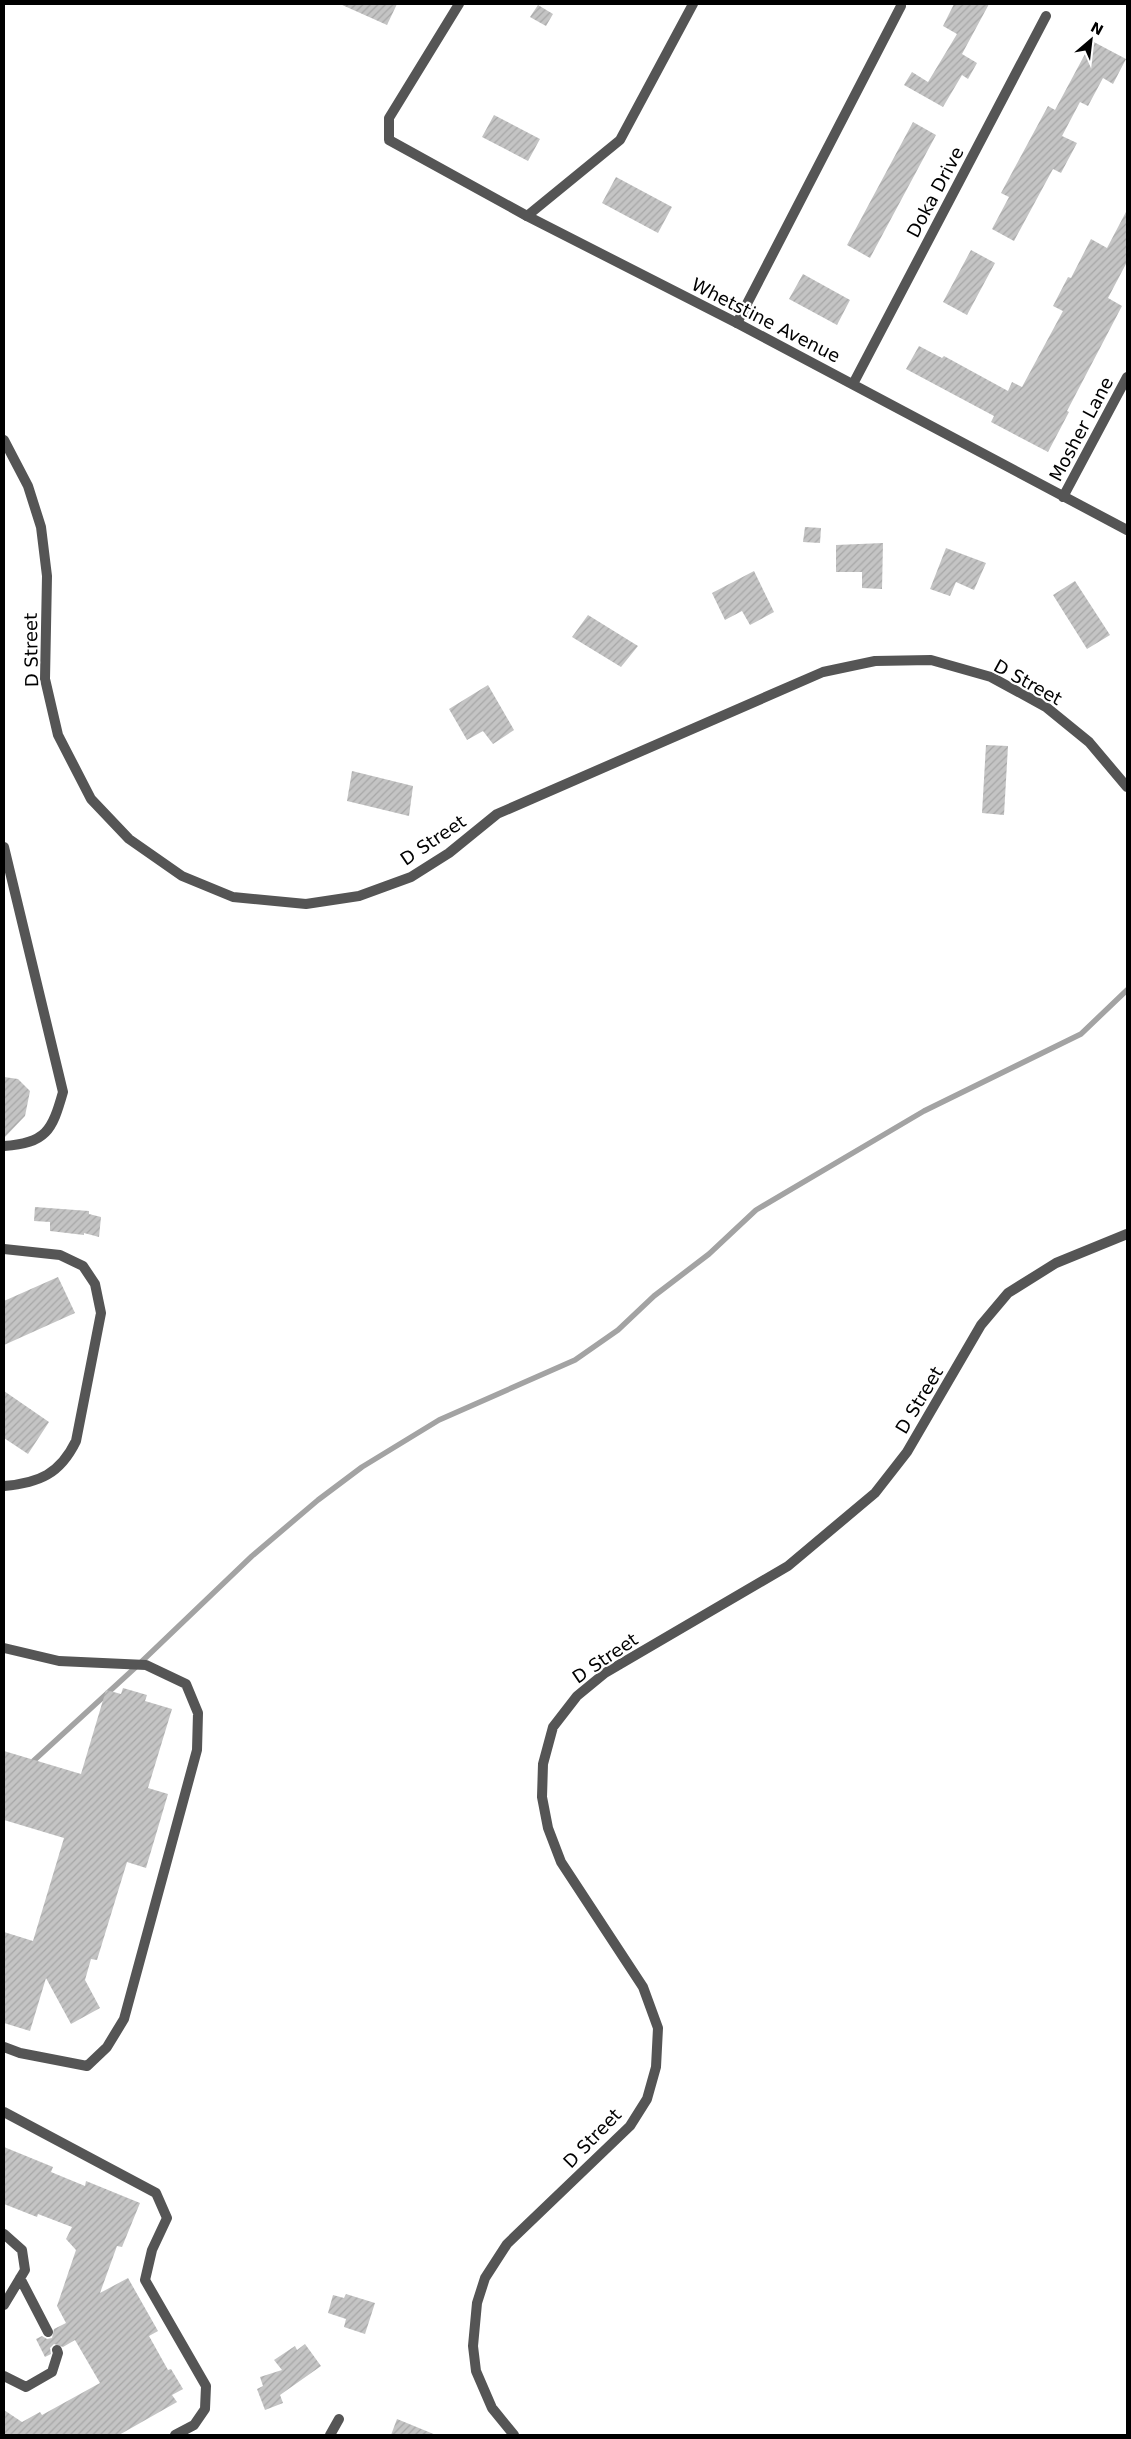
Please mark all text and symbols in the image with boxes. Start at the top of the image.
north arrow [1066,15,1116,65]
text: N [1088,19,1106,38]
street label: Doka Drive [902,143,968,241]
street label: Whetstine Avenue [688,273,844,367]
street label: Mosher Lane [1045,373,1117,485]
street label: D Street [20,613,42,687]
street label: D Street [990,655,1066,709]
street label: D Street [396,811,470,869]
street label: D Street [891,1363,947,1437]
street label: D Street [568,1629,642,1687]
street label: D Street [559,2104,625,2172]

